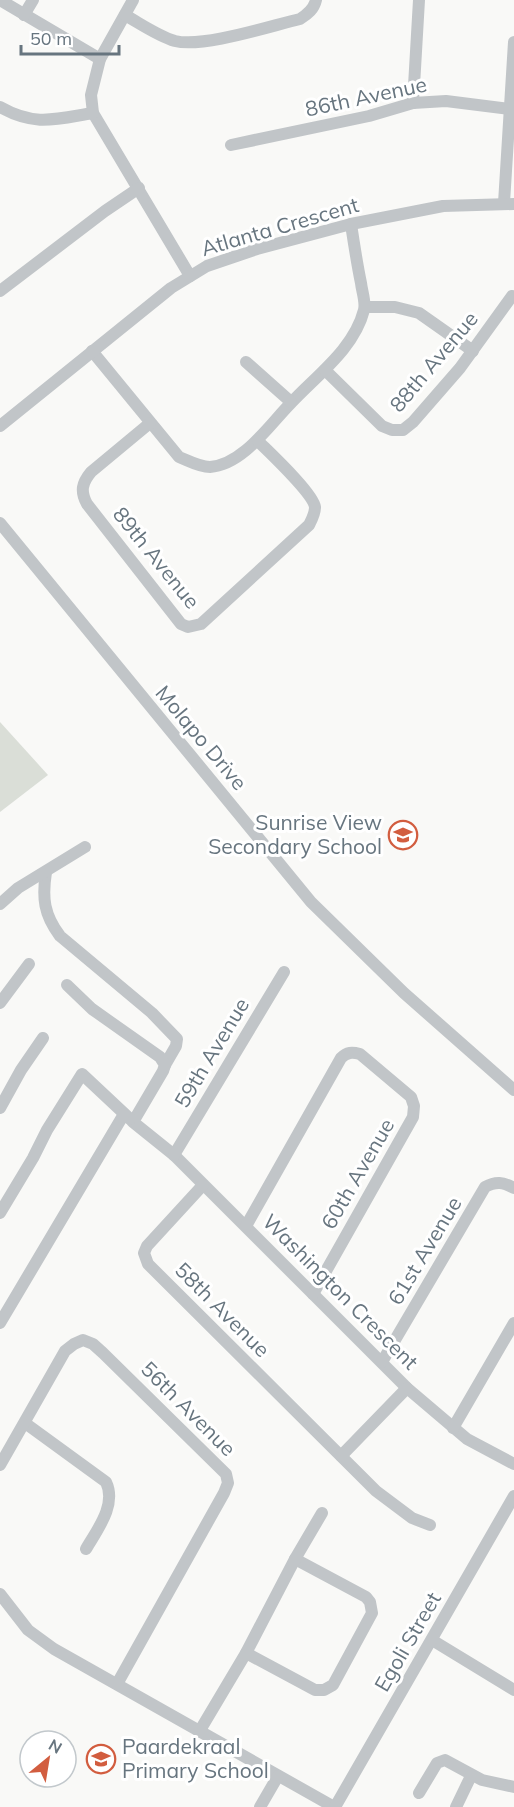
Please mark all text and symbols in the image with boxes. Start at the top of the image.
scale bar [21,18,118,56]
text: 50 m [30,27,72,50]
street label: 86th Avenue [303,70,429,122]
street label: Atlanta Crescent [198,191,362,261]
street label: 88th Avenue [384,306,483,417]
street label: 89th Avenue [108,501,206,614]
street label: Molapo Drive [151,680,253,795]
place label: Sunrise View Secondary School [208,809,382,859]
school or university icon: Sunrise View Secondary School [387,819,419,851]
street label: 59th Avenue [168,993,254,1112]
street label: 60th Avenue [315,1114,399,1233]
street label: 61st Avenue [382,1192,467,1309]
street label: Washington Crescent [257,1208,424,1375]
street label: 58th Avenue [170,1256,276,1362]
street label: 56th Avenue [136,1355,242,1461]
street label: Egoli Street [368,1587,446,1696]
north arrow [18,1729,78,1789]
place label: Paardekraal Primary School [122,1733,269,1783]
text: N [45,1734,66,1758]
school or university icon: Paardekraal Primary School [85,1743,117,1775]

